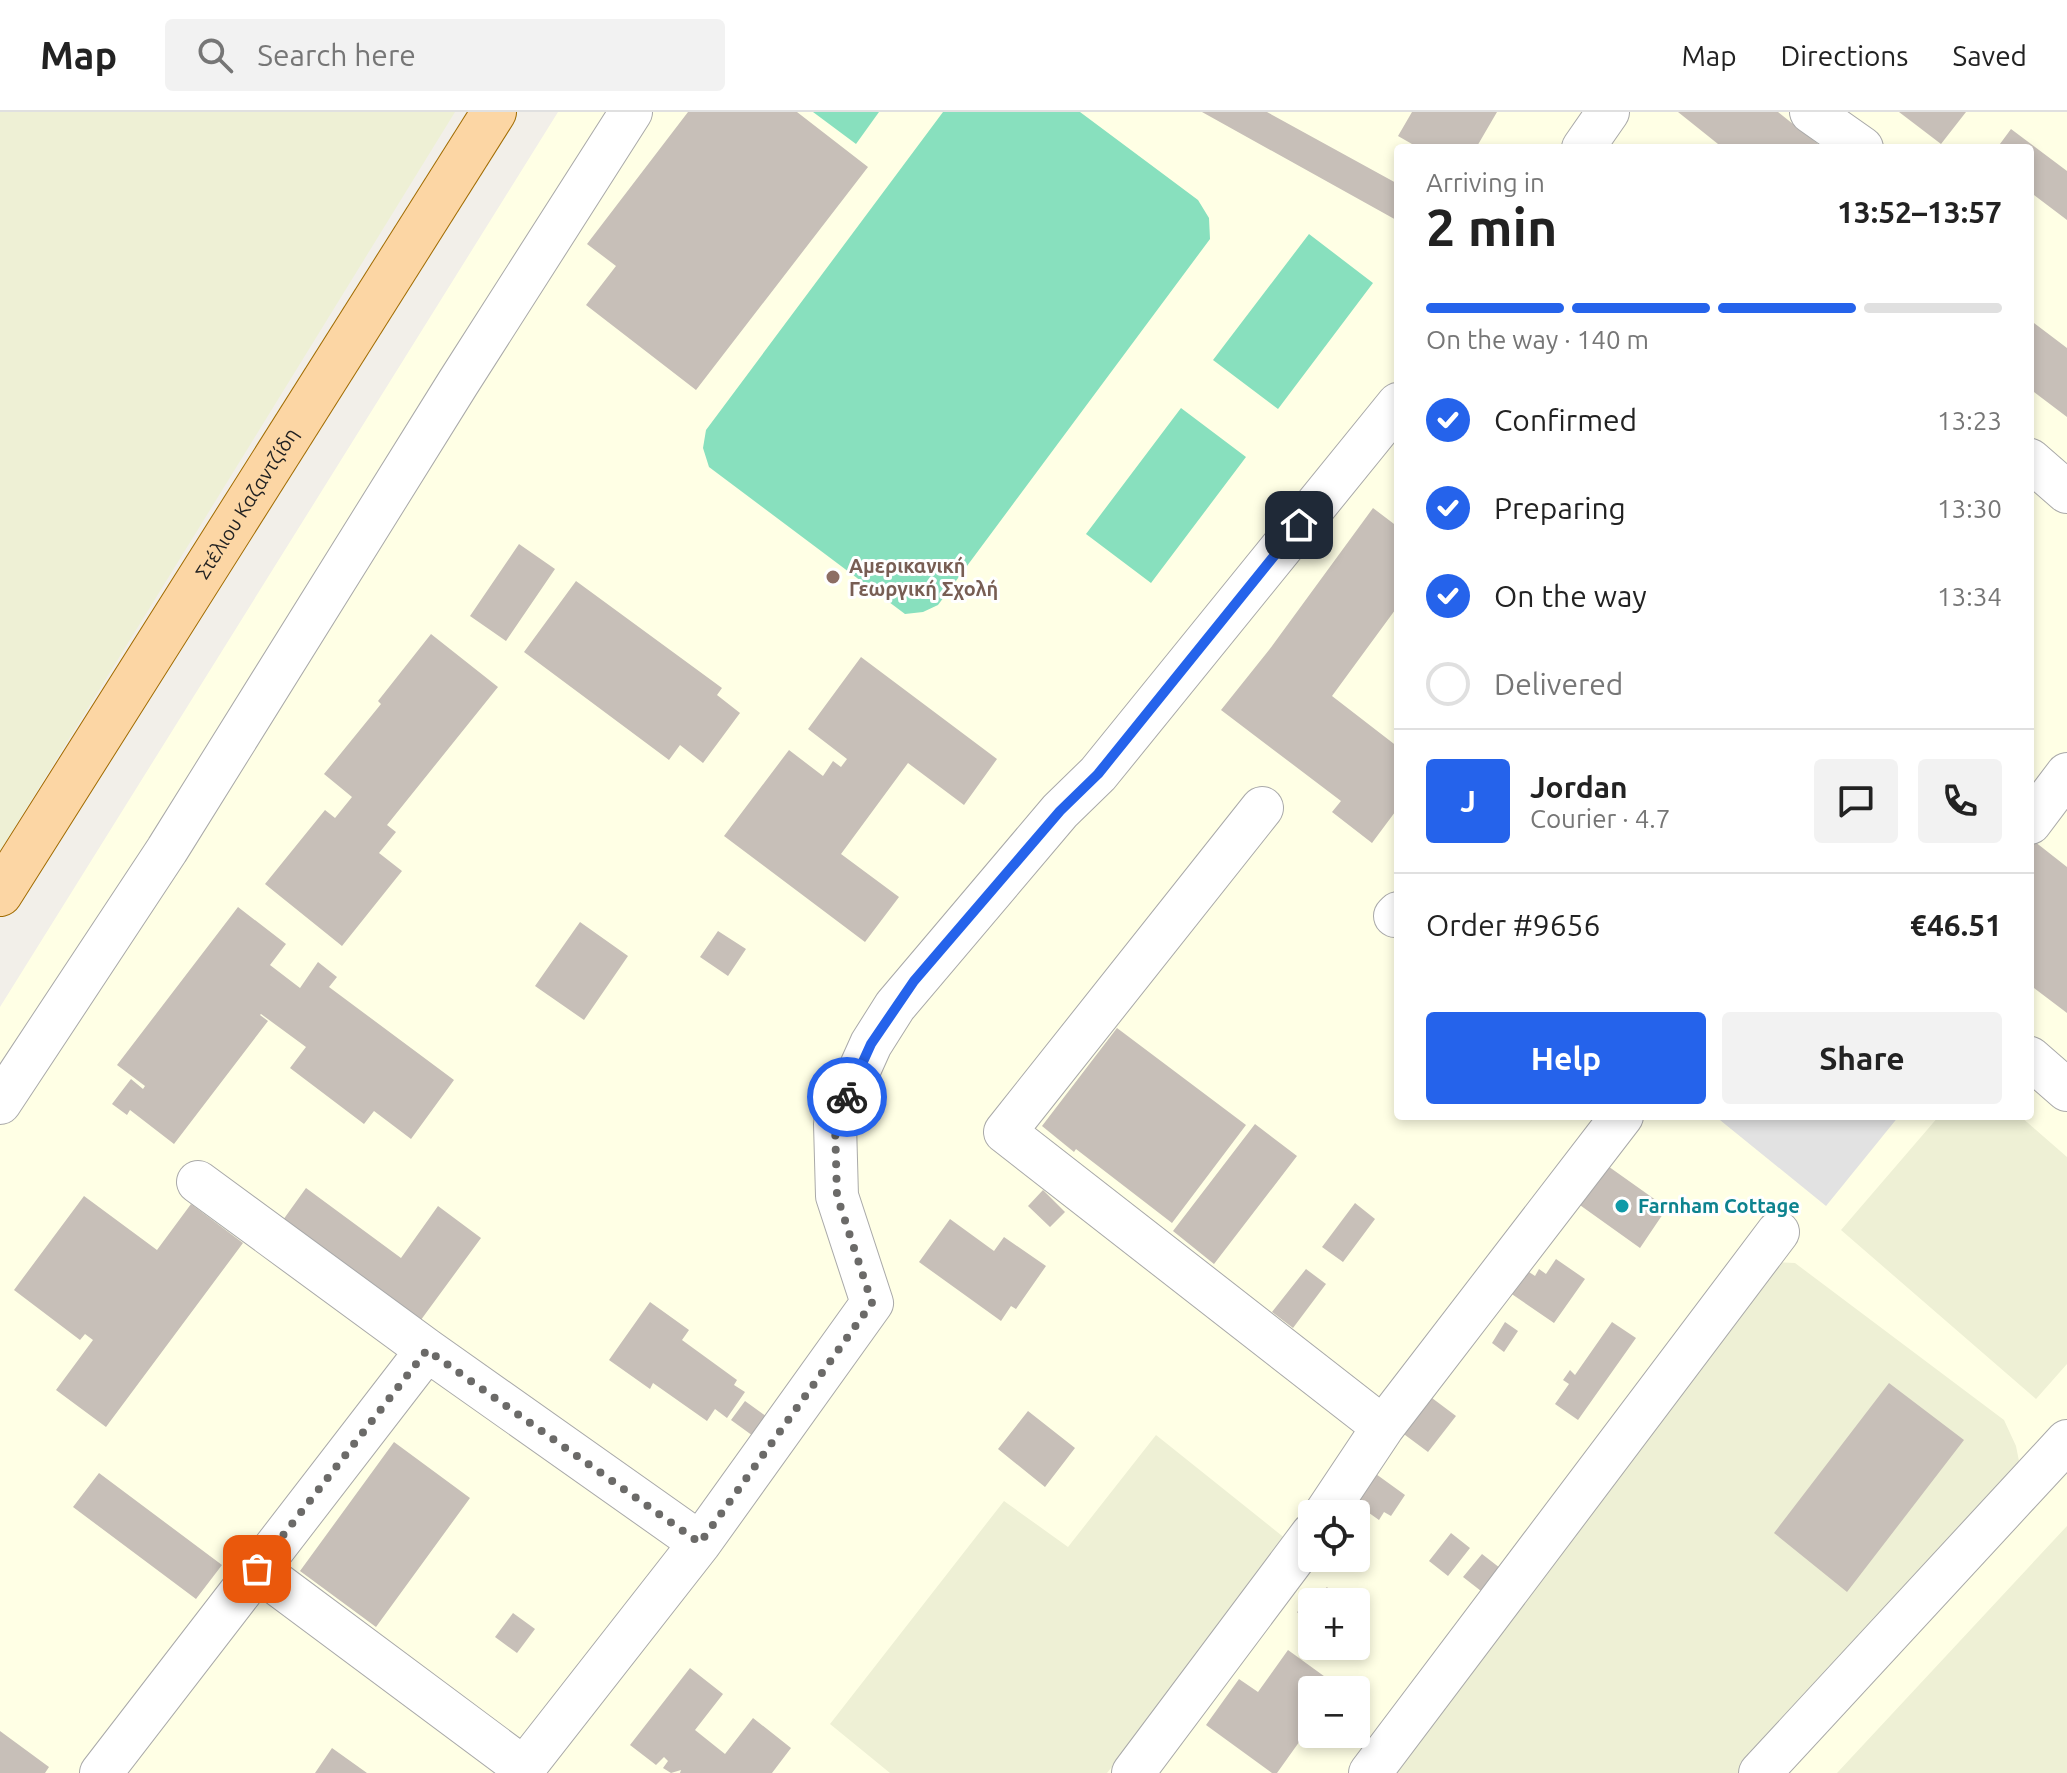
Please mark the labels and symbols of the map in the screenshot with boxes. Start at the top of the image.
street label: Στέλιου Καζαντζίδη [190,424,302,583]
pin [1265,491,1333,559]
place label: Αμερικανική Γεωργική Σχολή [849,554,998,600]
marker: Αμερικανική Γεωργική Σχολή [824,568,842,586]
courier [807,1057,887,1137]
place label: Farnham Cottage [1638,1194,1800,1217]
marker: Farnham Cottage [1613,1197,1631,1215]
pin [223,1535,291,1603]

